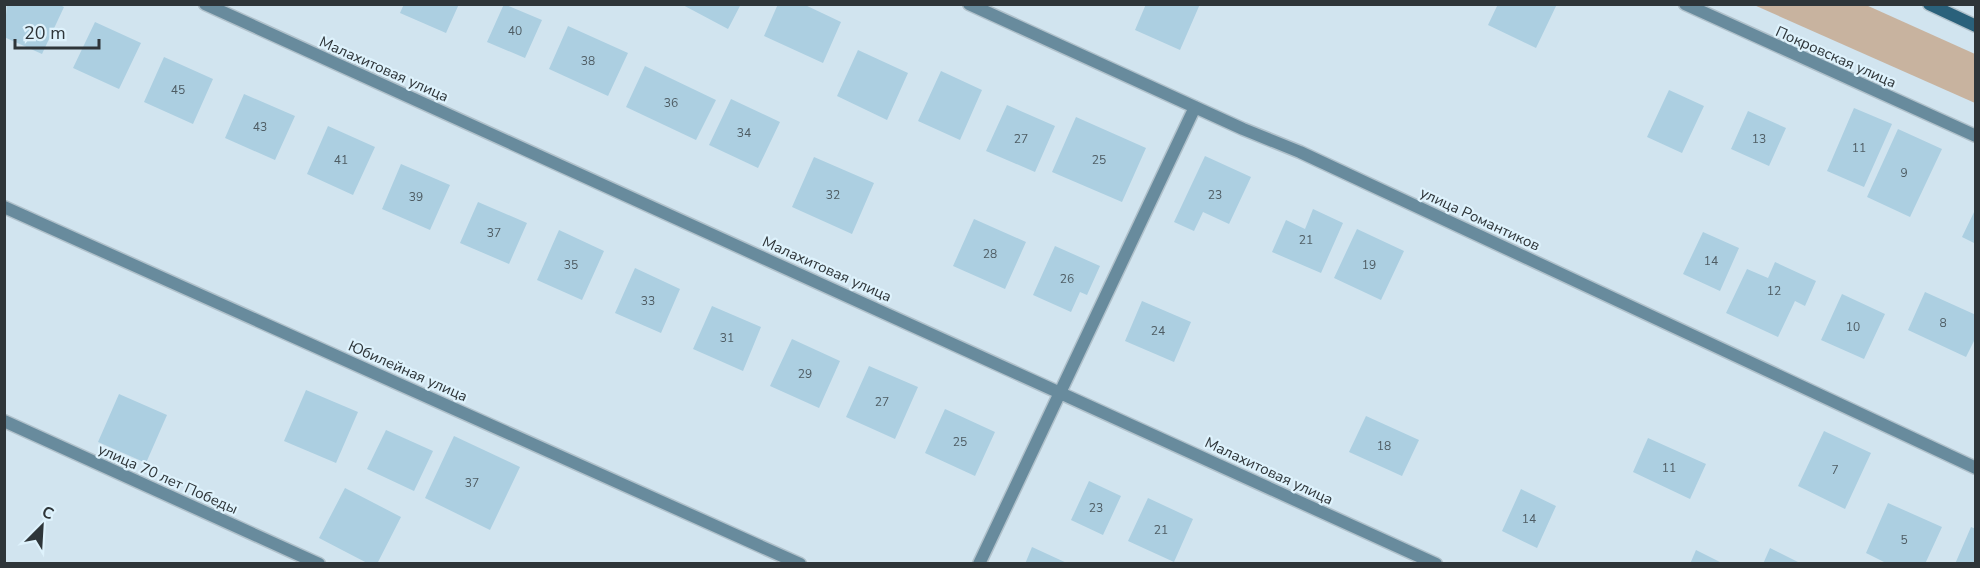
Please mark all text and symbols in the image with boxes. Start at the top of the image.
scale bar [15,12,99,50]
text: 20 m [24,21,66,45]
street label: Покровская улица [1772,21,1900,93]
house number: 40 [508,23,522,39]
street label: Малахитовая улица [316,31,452,107]
house number: 38 [581,53,595,69]
house number: 45 [171,82,185,98]
house number: 36 [664,95,678,111]
house number: 43 [253,119,267,135]
house number: 34 [737,125,751,141]
house number: 27 [1014,131,1028,147]
house number: 13 [1752,131,1766,147]
house number: 11 [1852,140,1866,156]
house number: 41 [334,152,348,168]
house number: 25 [1092,152,1106,168]
house number: 9 [1900,165,1908,181]
street label: улица Романтиков [1417,182,1543,256]
house number: 32 [826,187,840,203]
house number: 23 [1208,187,1222,203]
house number: 39 [409,189,423,205]
house number: 37 [487,225,501,241]
street label: Малахитовая улица [759,231,895,307]
house number: 21 [1299,232,1313,248]
house number: 28 [983,246,997,262]
house number: 14 [1704,253,1718,269]
house number: 35 [564,257,578,273]
house number: 19 [1362,257,1376,273]
house number: 26 [1060,271,1074,287]
house number: 12 [1767,283,1781,299]
house number: 33 [641,293,655,309]
house number: 8 [1939,315,1947,331]
house number: 10 [1846,319,1860,335]
house number: 24 [1151,323,1165,339]
house number: 31 [720,330,734,346]
street label: Юбилейная улица [345,336,471,406]
house number: 29 [798,366,812,382]
house number: 27 [875,394,889,410]
street label: Малахитовая улица [1202,432,1336,510]
house number: 25 [953,434,967,450]
house number: 18 [1377,438,1391,454]
street label: улица 70 лет Победы [95,439,241,519]
house number: 11 [1662,460,1676,476]
house number: 7 [1831,462,1839,478]
house number: 37 [465,475,479,491]
north arrow [12,496,72,556]
house number: 23 [1089,500,1103,516]
text: С [38,501,57,526]
house number: 14 [1522,511,1536,527]
house number: 21 [1154,522,1168,538]
house number: 5 [1900,532,1908,548]

